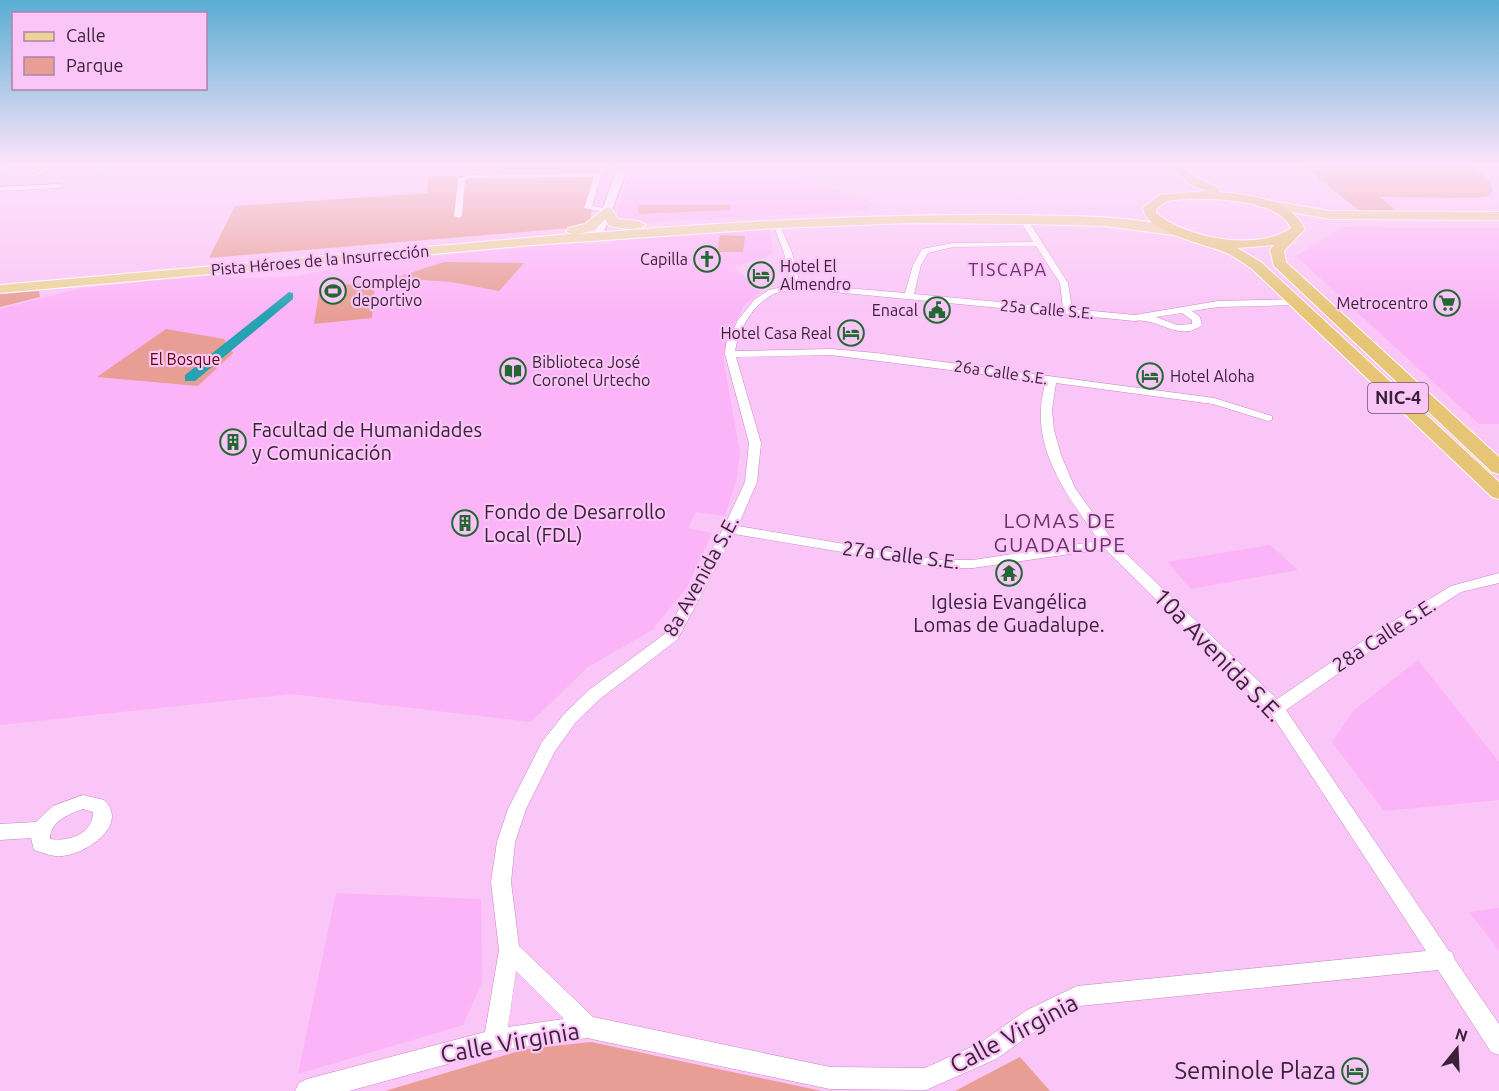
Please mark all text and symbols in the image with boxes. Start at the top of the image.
legend [12,12,207,90]
text: Calle [66,25,106,45]
text: Parque [66,55,123,75]
street label: Pista Héroes de la Insurrección [210,241,430,279]
church icon: Capilla [692,244,722,274]
place label: Capilla [640,250,688,268]
place label: Hotel El Almendro [780,257,851,293]
district label: TISCAPA [968,259,1048,279]
hotel icon: Hotel El Almendro [746,260,776,290]
place label: Complejo deportivo [352,273,422,309]
sports icon: Complejo deportivo [318,276,348,306]
supermarket icon: Metrocentro [1432,288,1462,318]
place label: Metrocentro [1337,294,1428,312]
public building icon: Enacal [922,295,952,325]
street label: 25a Calle S.E. [999,296,1095,322]
place label: Enacal [872,301,918,319]
hotel icon: Hotel Casa Real [836,318,866,348]
place label: Hotel Casa Real [720,324,832,342]
park label: El Bosque [150,350,220,368]
place label: Biblioteca José Coronel Urtecho [532,353,650,389]
library icon: Biblioteca José Coronel Urtecho [498,356,528,386]
street label: 26a Calle S.E. [953,357,1049,387]
hotel icon: Hotel Aloha [1135,361,1165,391]
place label: Hotel Aloha [1170,367,1255,385]
road number: NIC-4 [1368,383,1428,413]
place label: Facultad de Humanidades y Comunicación [252,418,482,464]
building icon: Facultad de Humanidades y Comunicación [218,427,248,457]
place label: Fondo de Desarrollo Local (FDL) [484,500,666,546]
building icon: Fondo de Desarrollo Local (FDL) [450,508,480,538]
district label: LOMAS DE GUADALUPE [994,508,1126,556]
street label: 8a Avenida S.E. [658,511,743,640]
street label: 27a Calle S.E. [841,536,961,573]
temple icon: Iglesia Evangélica Lomas de Guadalupe. [994,558,1024,588]
street label: 10a Avenida S.E. [1148,582,1289,727]
place label: Iglesia Evangélica Lomas de Guadalupe. [913,590,1105,636]
street label: 28a Calle S.E. [1328,593,1440,676]
street label: Calle Virginia [945,989,1082,1079]
street label: Calle Virginia [438,1017,582,1068]
north arrow [1427,1019,1487,1079]
text: N [1453,1024,1470,1045]
hotel icon: Seminole Plaza [1340,1056,1370,1086]
place label: Seminole Plaza [1175,1057,1336,1084]

